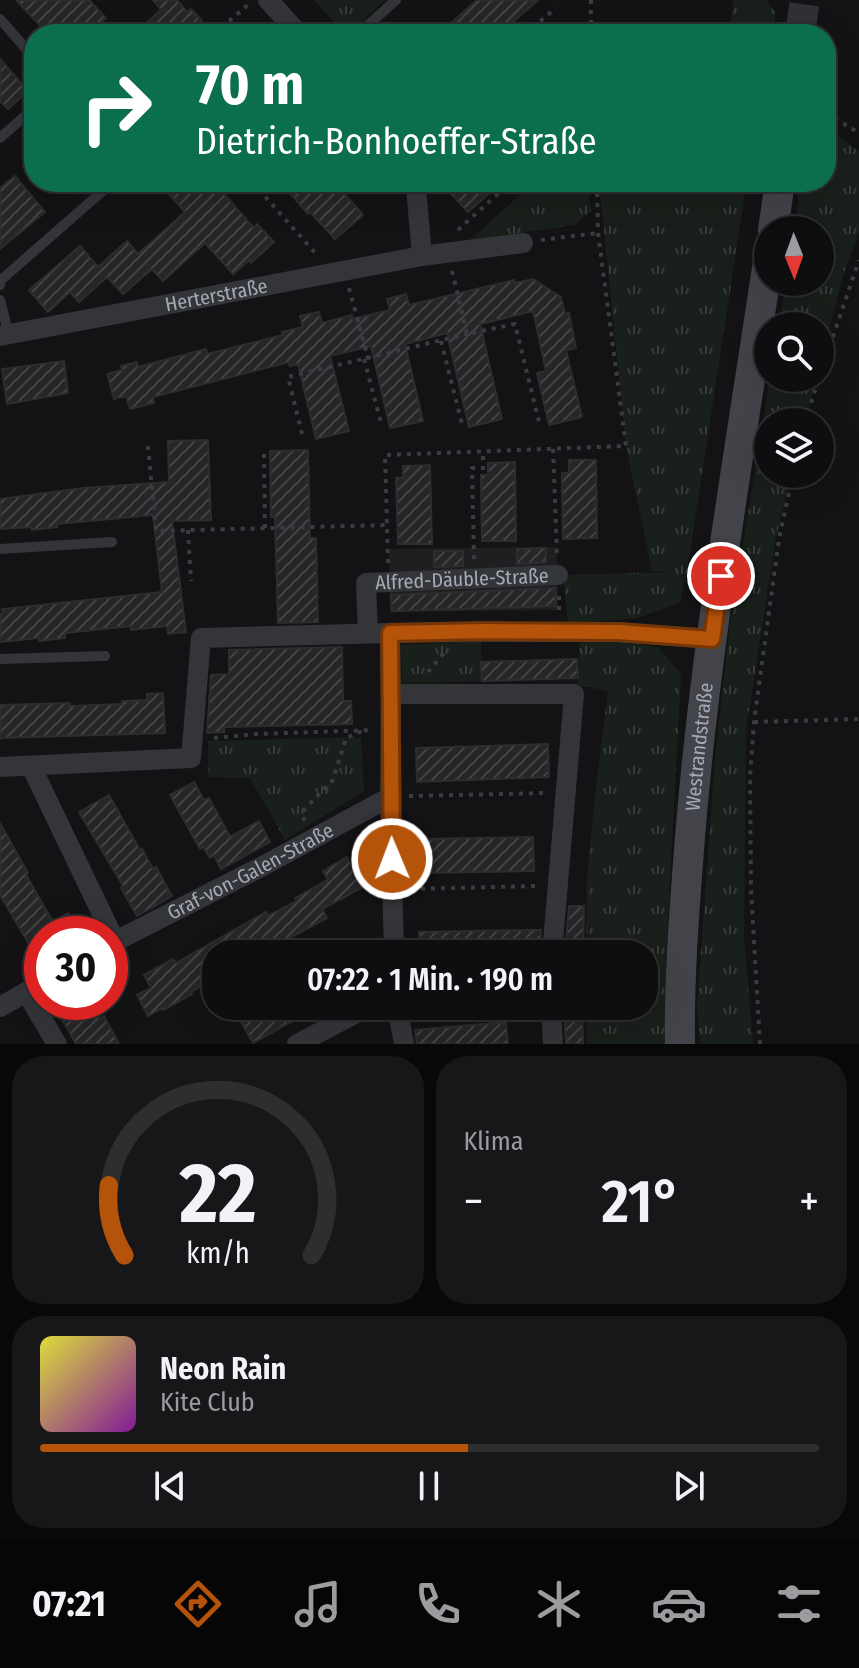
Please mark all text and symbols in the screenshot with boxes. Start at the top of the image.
text: 70 m [196,52,304,119]
icon: right [64,56,168,160]
text: Dietrich-Bonhoeffer-Straße [196,120,597,164]
north arrow [754,216,834,296]
map controls [754,216,834,488]
street label: Herterstraße [163,274,269,316]
button: search [754,312,834,392]
button: layers [754,408,834,488]
pin [687,542,755,610]
icon: arrive [699,554,743,598]
street label: Alfred-Däuble-Straße [375,563,549,595]
street label: Westrandstraße [680,681,718,812]
position arrow [350,817,434,901]
street label: Graf-von-Galen-Straße [163,818,338,925]
speed limit sign: 30 [24,916,128,1020]
text: 07:22 · 1 Min. · 190 m [307,962,553,998]
text: Klima [464,1126,523,1157]
text: 22 [178,1144,256,1244]
text: 21° [601,1166,681,1238]
text: − [464,1175,483,1228]
text: + [799,1175,819,1228]
text: km/h [186,1236,250,1271]
text: Neon Rain [160,1351,286,1387]
text: Kite Club [160,1387,255,1418]
icon: previous [148,1464,192,1508]
icon: pause [407,1464,451,1508]
icon: next [667,1464,711,1508]
icon: directions [170,1576,226,1632]
icon: music [290,1576,346,1632]
icon: phone [410,1576,466,1632]
icon: climate [531,1576,587,1632]
icon: car [651,1576,707,1632]
icon: filters [771,1576,827,1632]
text: 07:21 [32,1582,106,1626]

